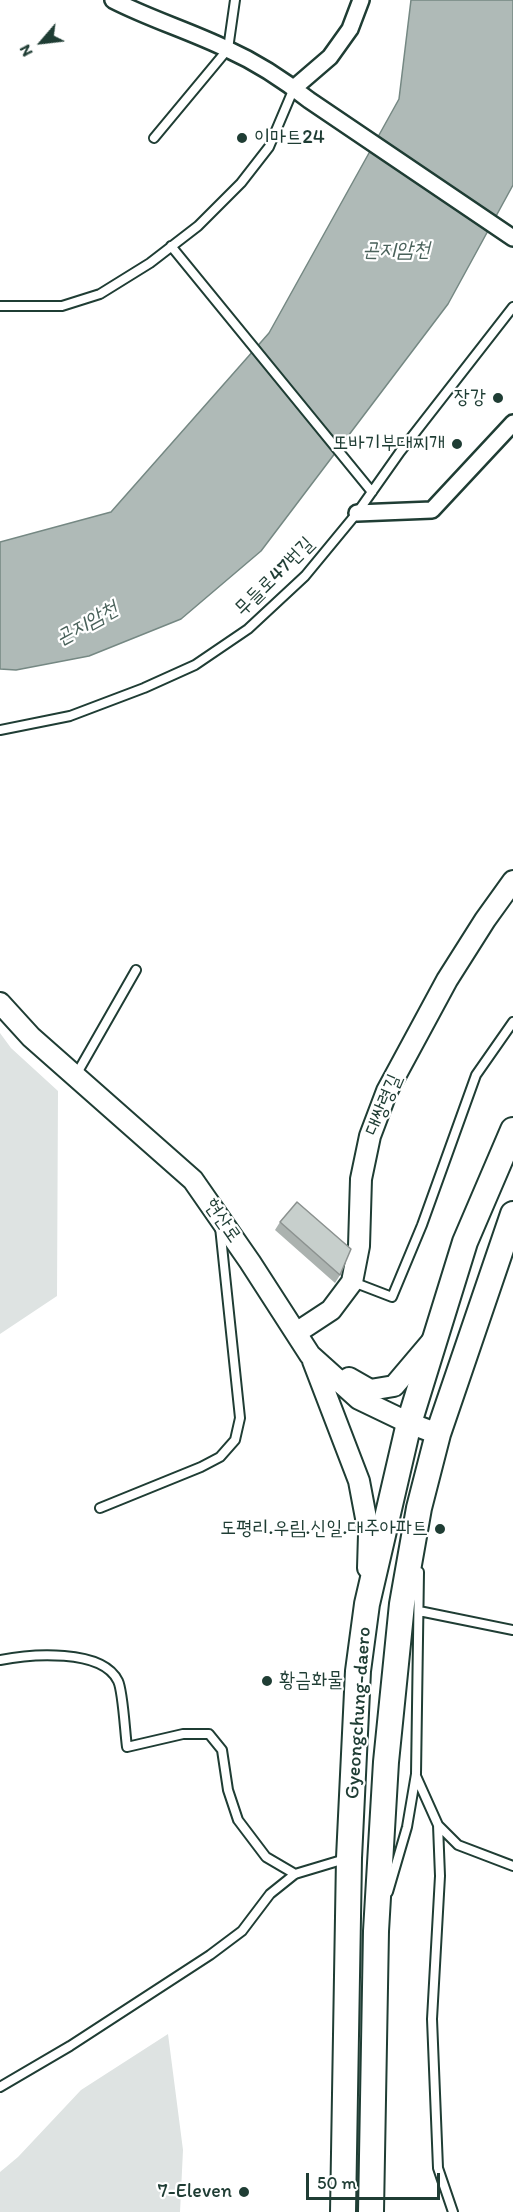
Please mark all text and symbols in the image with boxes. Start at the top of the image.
north arrow [12,12,72,72]
text: N [15,41,37,60]
place label: 이마트24 [254,126,325,150]
marker: 이마트24 [235,131,249,145]
water label: 곤지암천 [362,238,430,264]
place label: 장강 [454,386,486,410]
marker: 장강 [491,391,505,405]
place label: 또바기부대찌개 [332,432,445,456]
marker: 또바기부대찌개 [450,437,464,451]
street label: 무들로47번길 [230,532,320,622]
water label: 곤지암천 [51,597,123,651]
street label: 대쌍령길 [360,1071,408,1139]
street label: 현산로 [198,1194,246,1248]
place label: 도평리.우림.신일.대주아파트 [220,1517,428,1541]
marker: 도평리.우림.신일.대주아파트 [433,1522,447,1536]
street label: Gyeongchung-daero [341,1626,377,1800]
place label: 황금화물 [279,1669,343,1693]
marker: 황금화물 [260,1674,274,1688]
scale bar [309,2161,442,2199]
text: 50 m [317,2172,357,2194]
place label: 7-Eleven [158,2180,232,2204]
marker: 7-Eleven [237,2185,251,2199]

